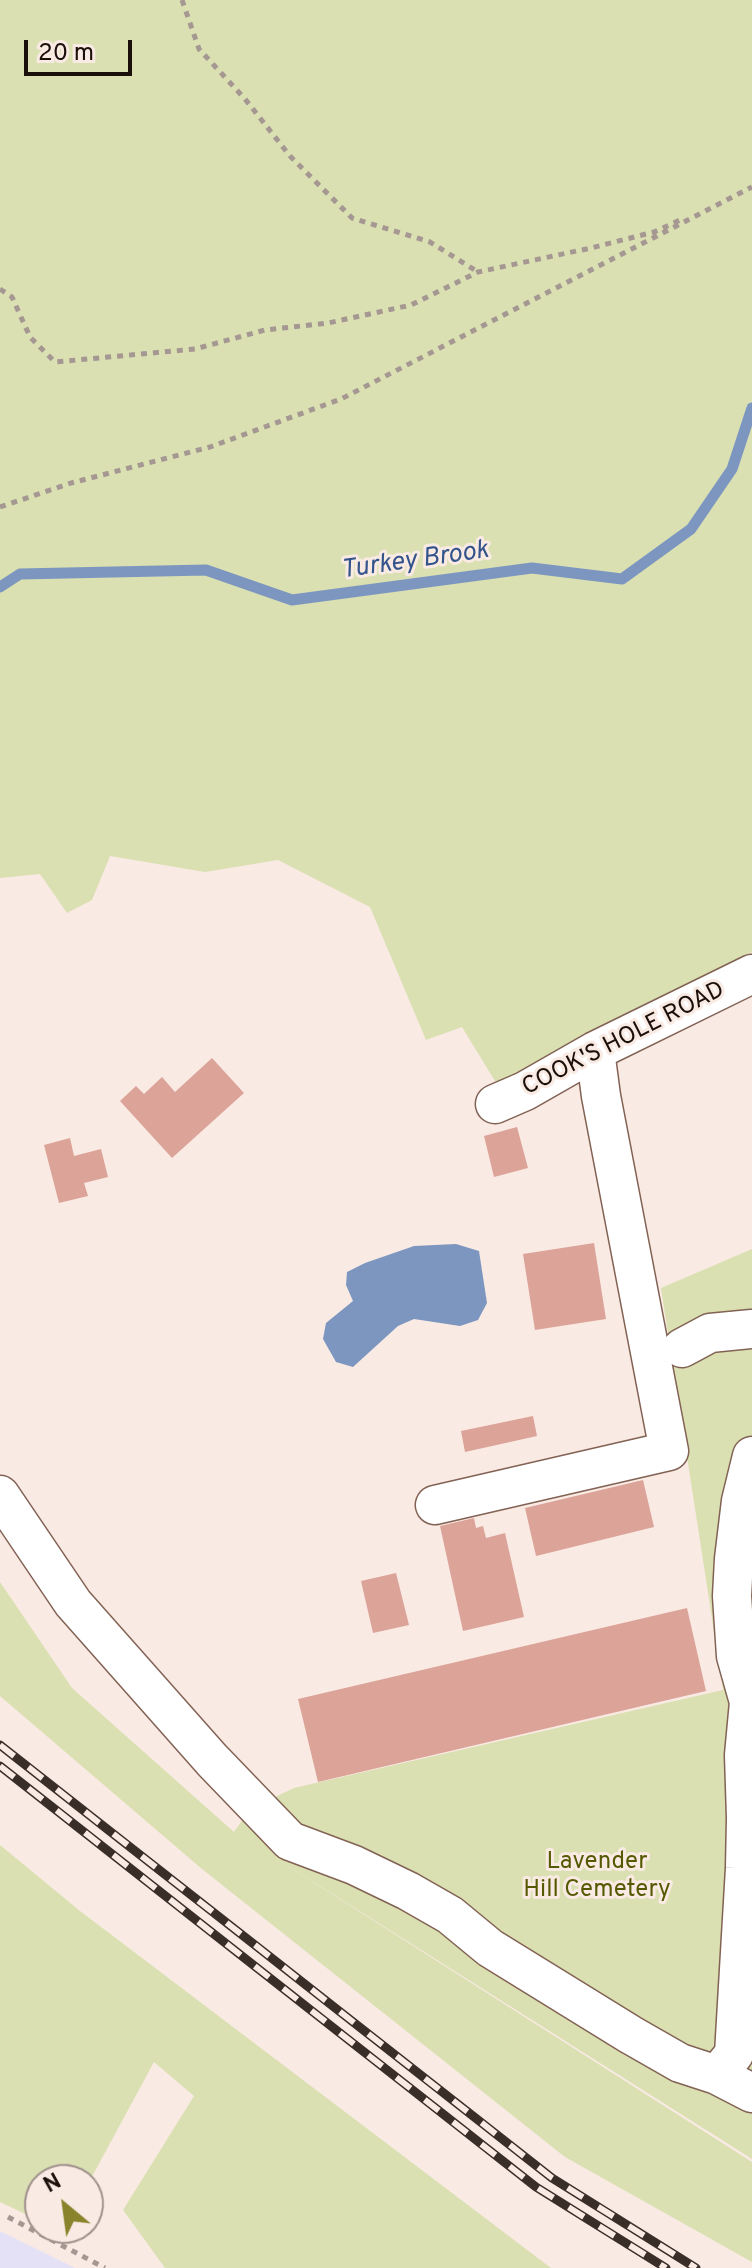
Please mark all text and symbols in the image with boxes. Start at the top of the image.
scale bar [28,24,136,74]
text: 20 m [38,39,94,69]
water label: Turkey Brook [339,536,491,588]
street label: COOK'S HOLE ROAD [518,977,730,1103]
park label: Lavender Hill Cemetery [523,1849,671,1905]
north arrow [24,2164,104,2244]
text: N [40,2169,67,2200]

